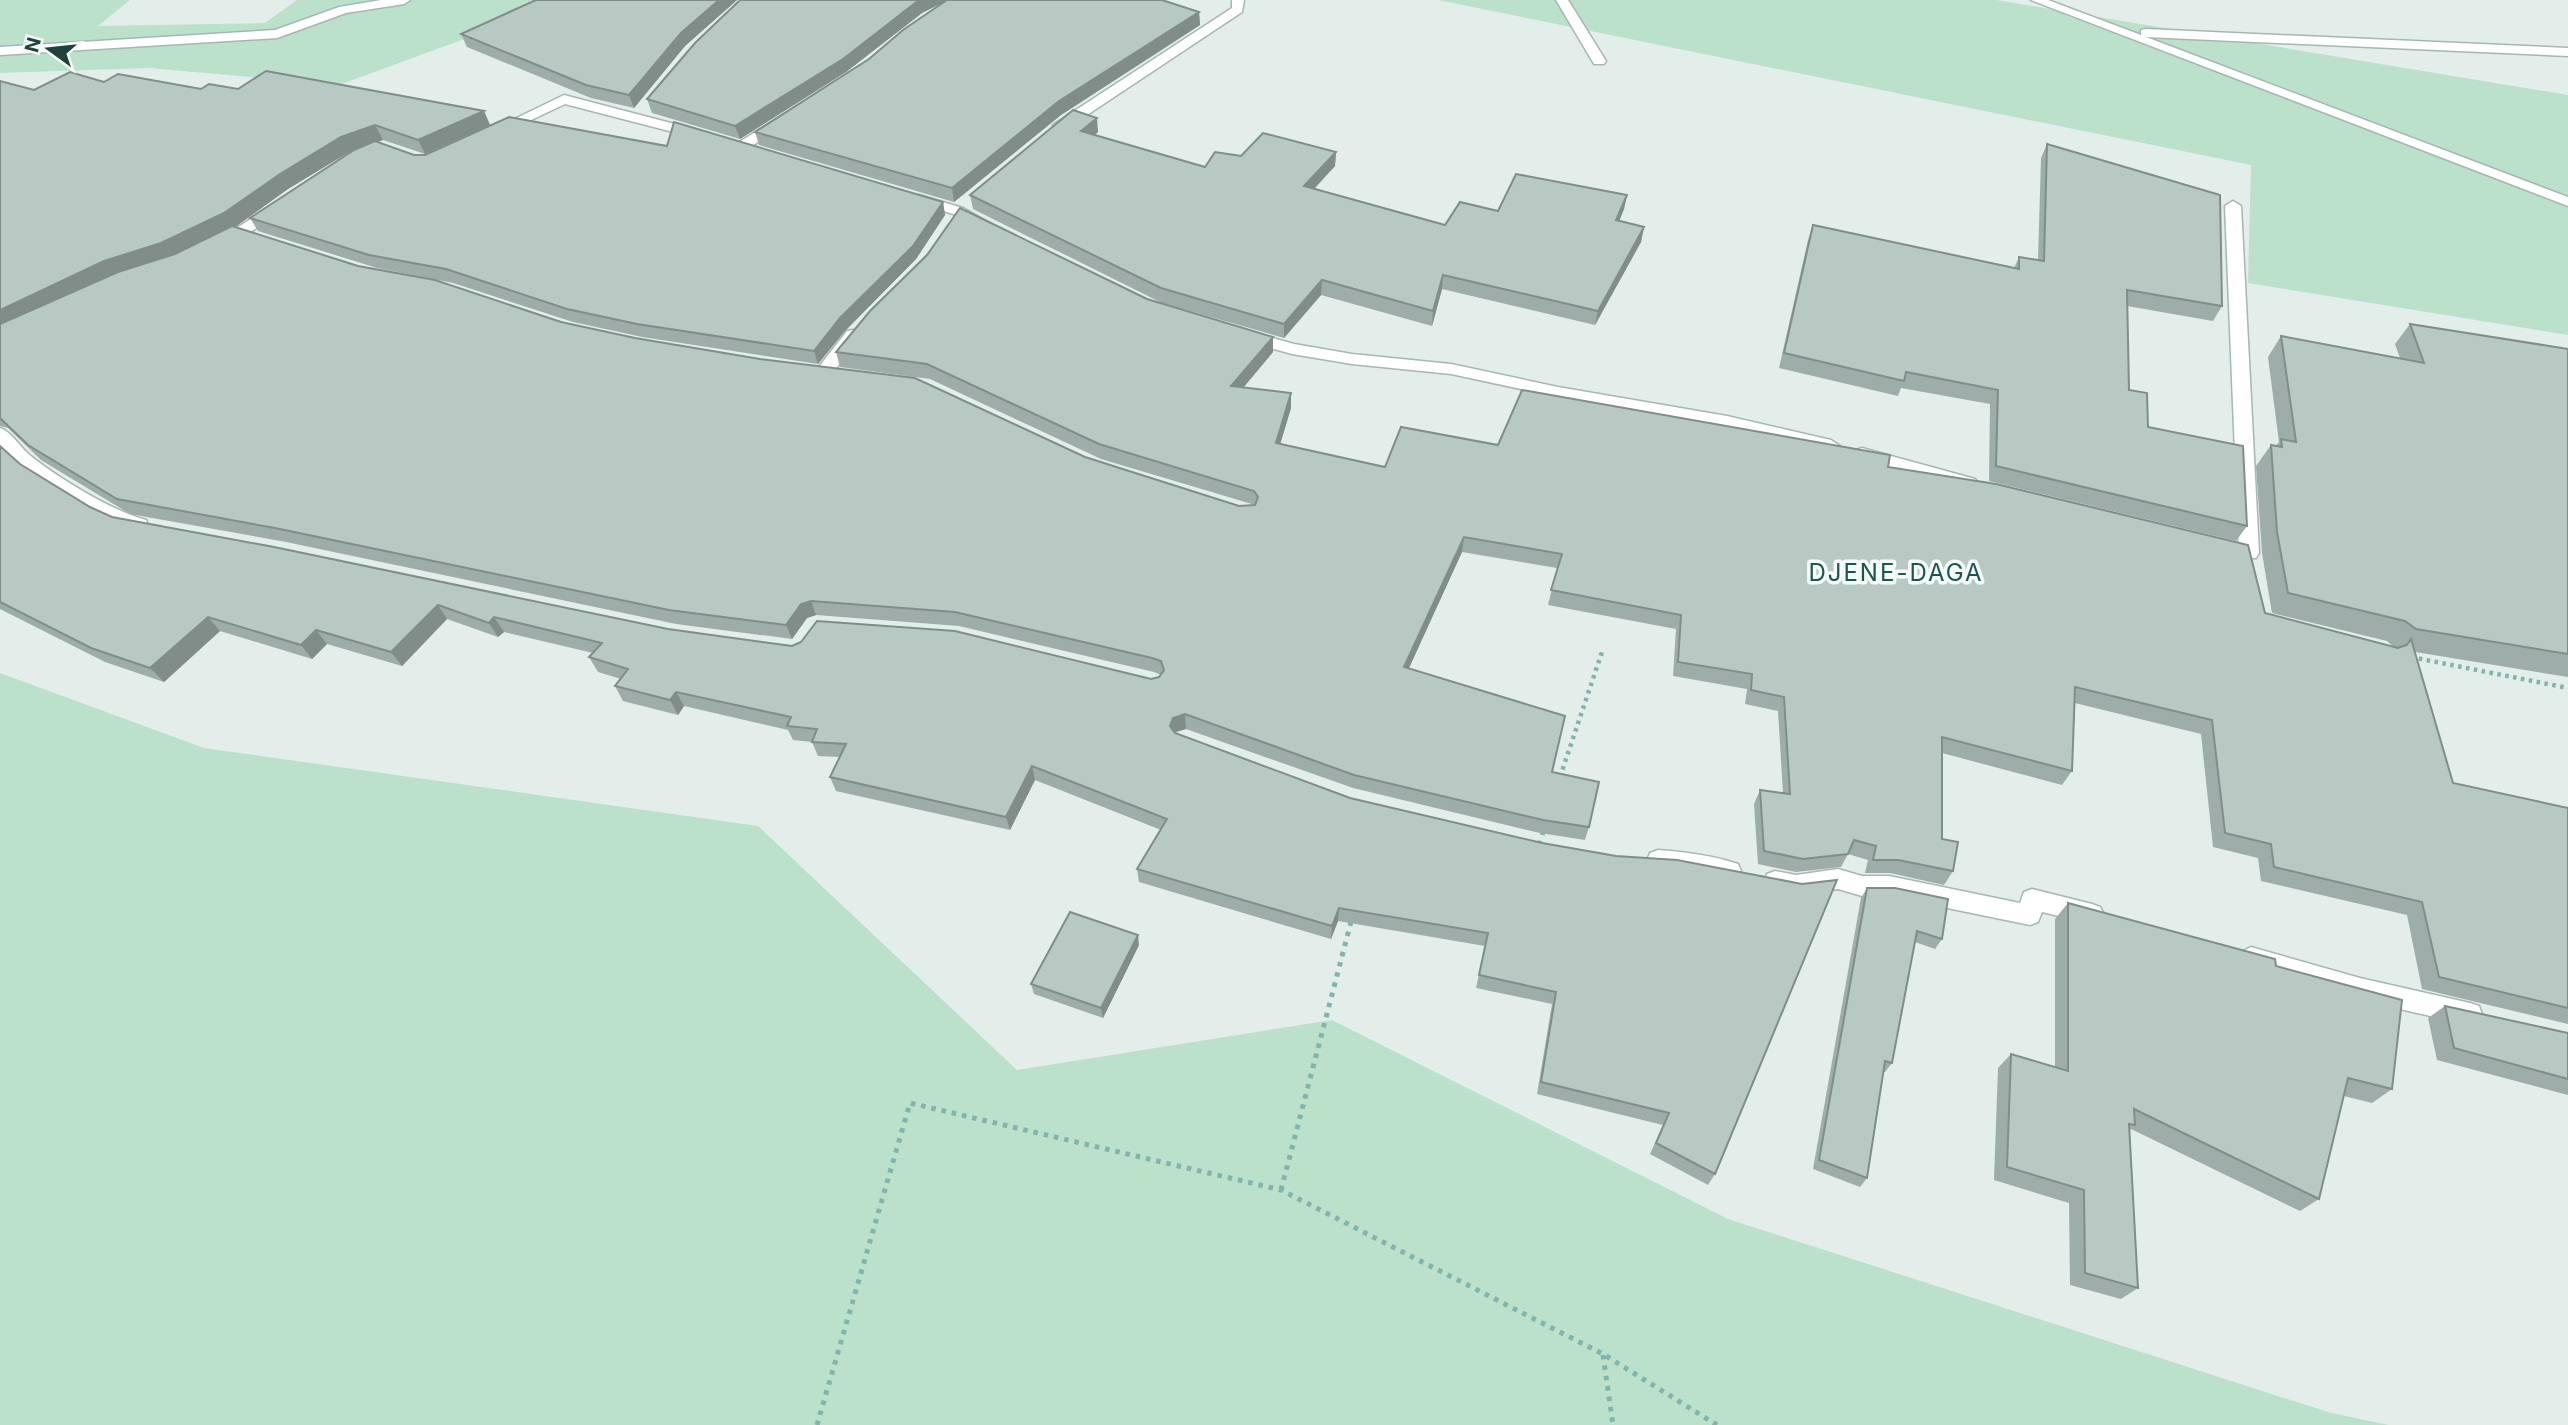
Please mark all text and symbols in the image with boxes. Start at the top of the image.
north arrow [14,14,84,84]
text: N [20,35,46,55]
district label: DJENE-DAGA [1808,558,1984,587]

